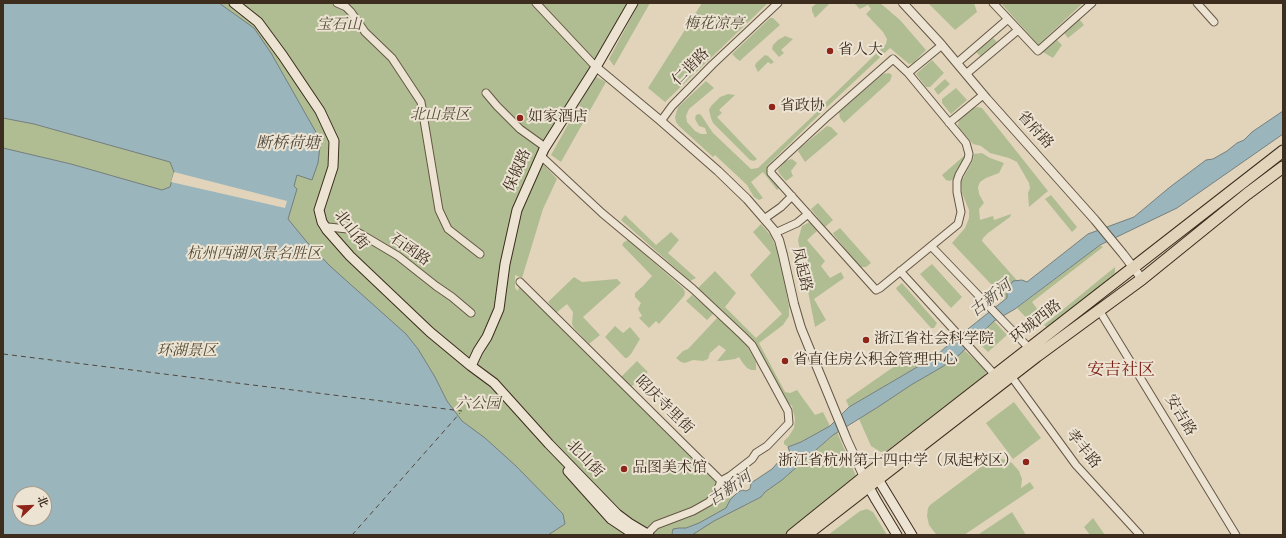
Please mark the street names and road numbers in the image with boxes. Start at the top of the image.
street label: 仁谐路 [670,46,714,90]
street label: 省府路 [1012,108,1056,154]
street label: 保俶路 [502,147,536,195]
street label: 北山街 [329,208,371,254]
street label: 石函路 [385,231,433,271]
street label: 凤起路 [786,246,814,294]
street label: 环城西路 [1008,297,1066,349]
street label: 昭庆寺里街 [630,373,696,439]
street label: 安吉路 [1160,392,1198,440]
street label: 孝丰路 [1061,427,1103,473]
street label: 北山街 [562,438,606,482]

